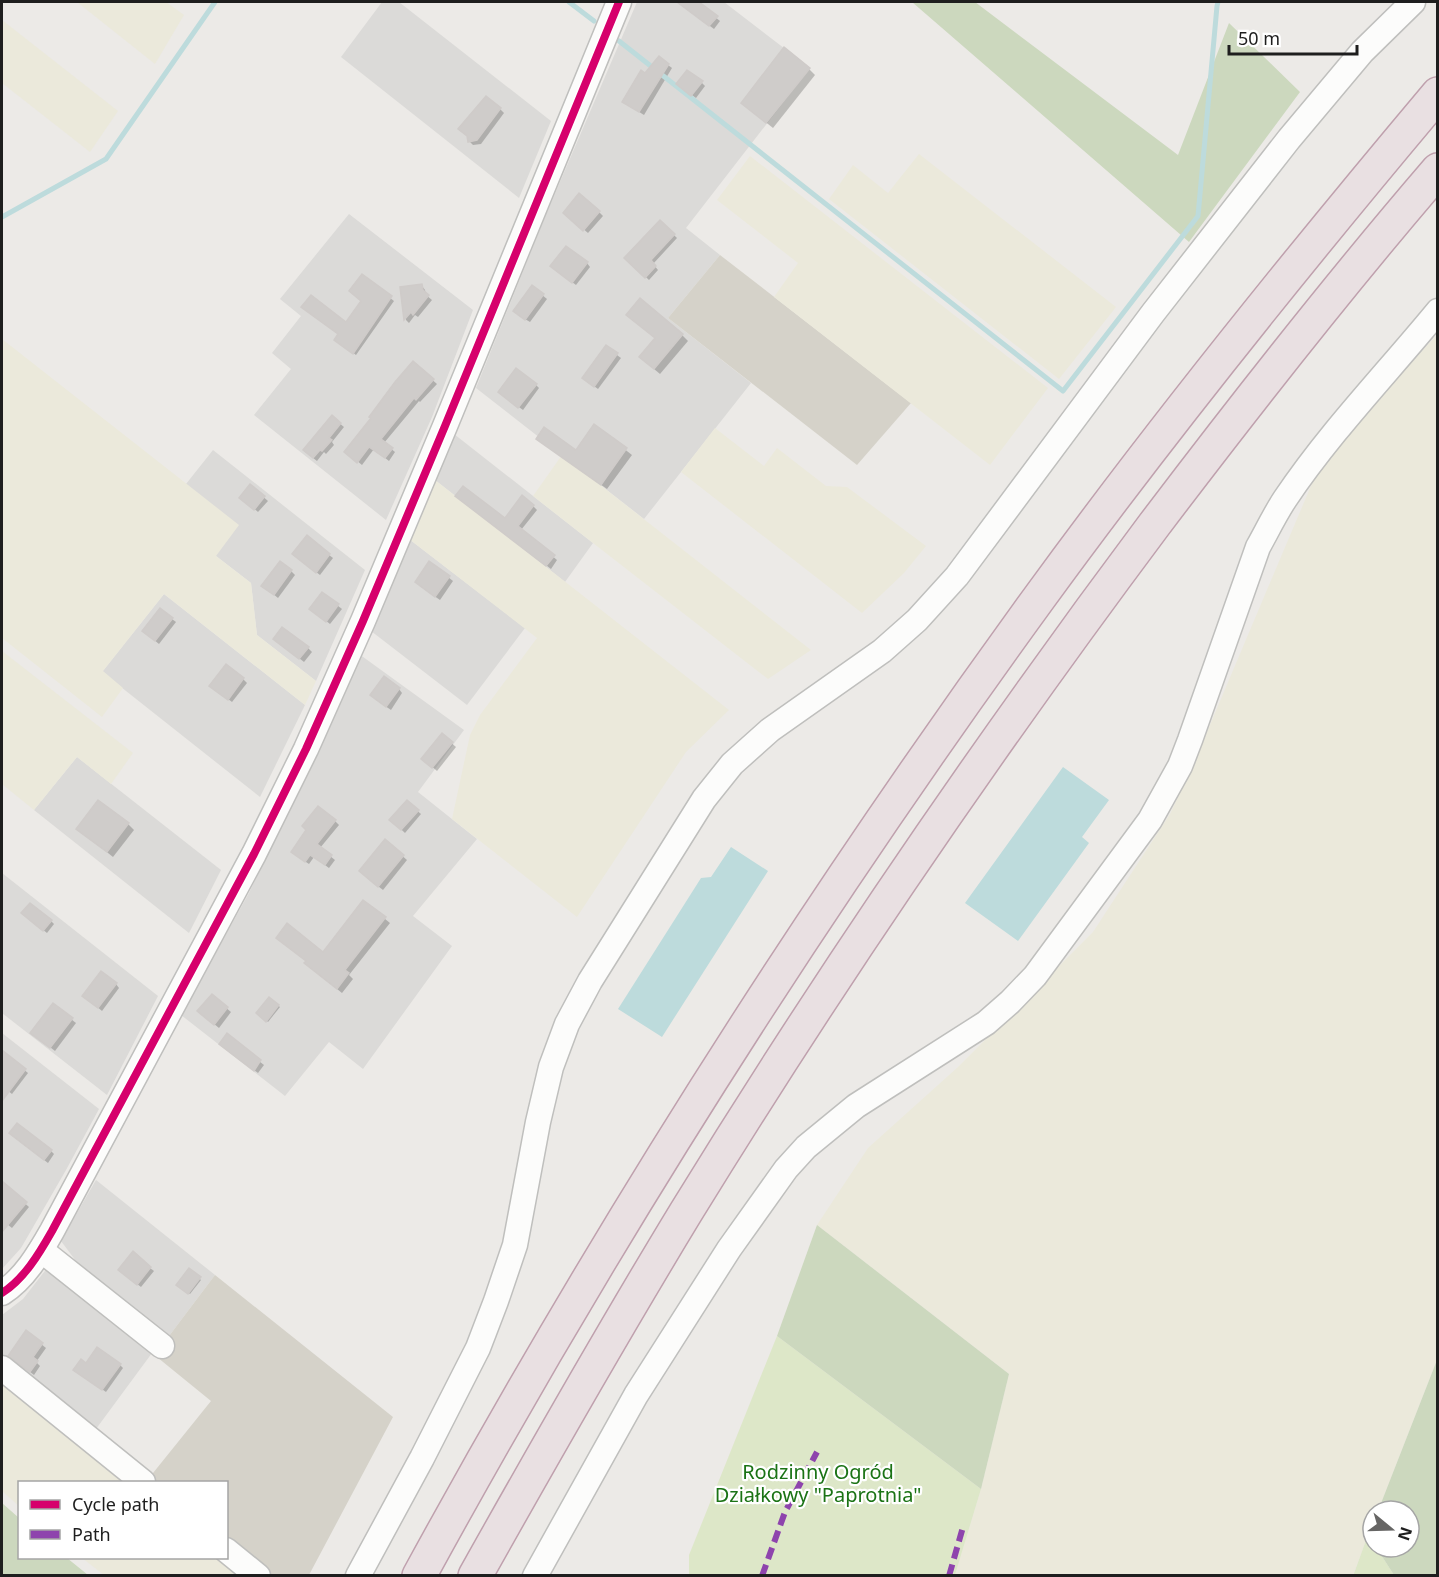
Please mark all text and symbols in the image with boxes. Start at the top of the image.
scale bar [1229,18,1356,56]
text: 50 m [1238,26,1280,50]
park label: Rodzinny Ogród Działkowy "Paprotnia" [715,1458,921,1508]
legend [18,1481,228,1559]
text: Cycle path [72,1492,159,1516]
north arrow [1361,1499,1421,1559]
text: Path [72,1522,111,1546]
text: N [1393,1524,1418,1544]

